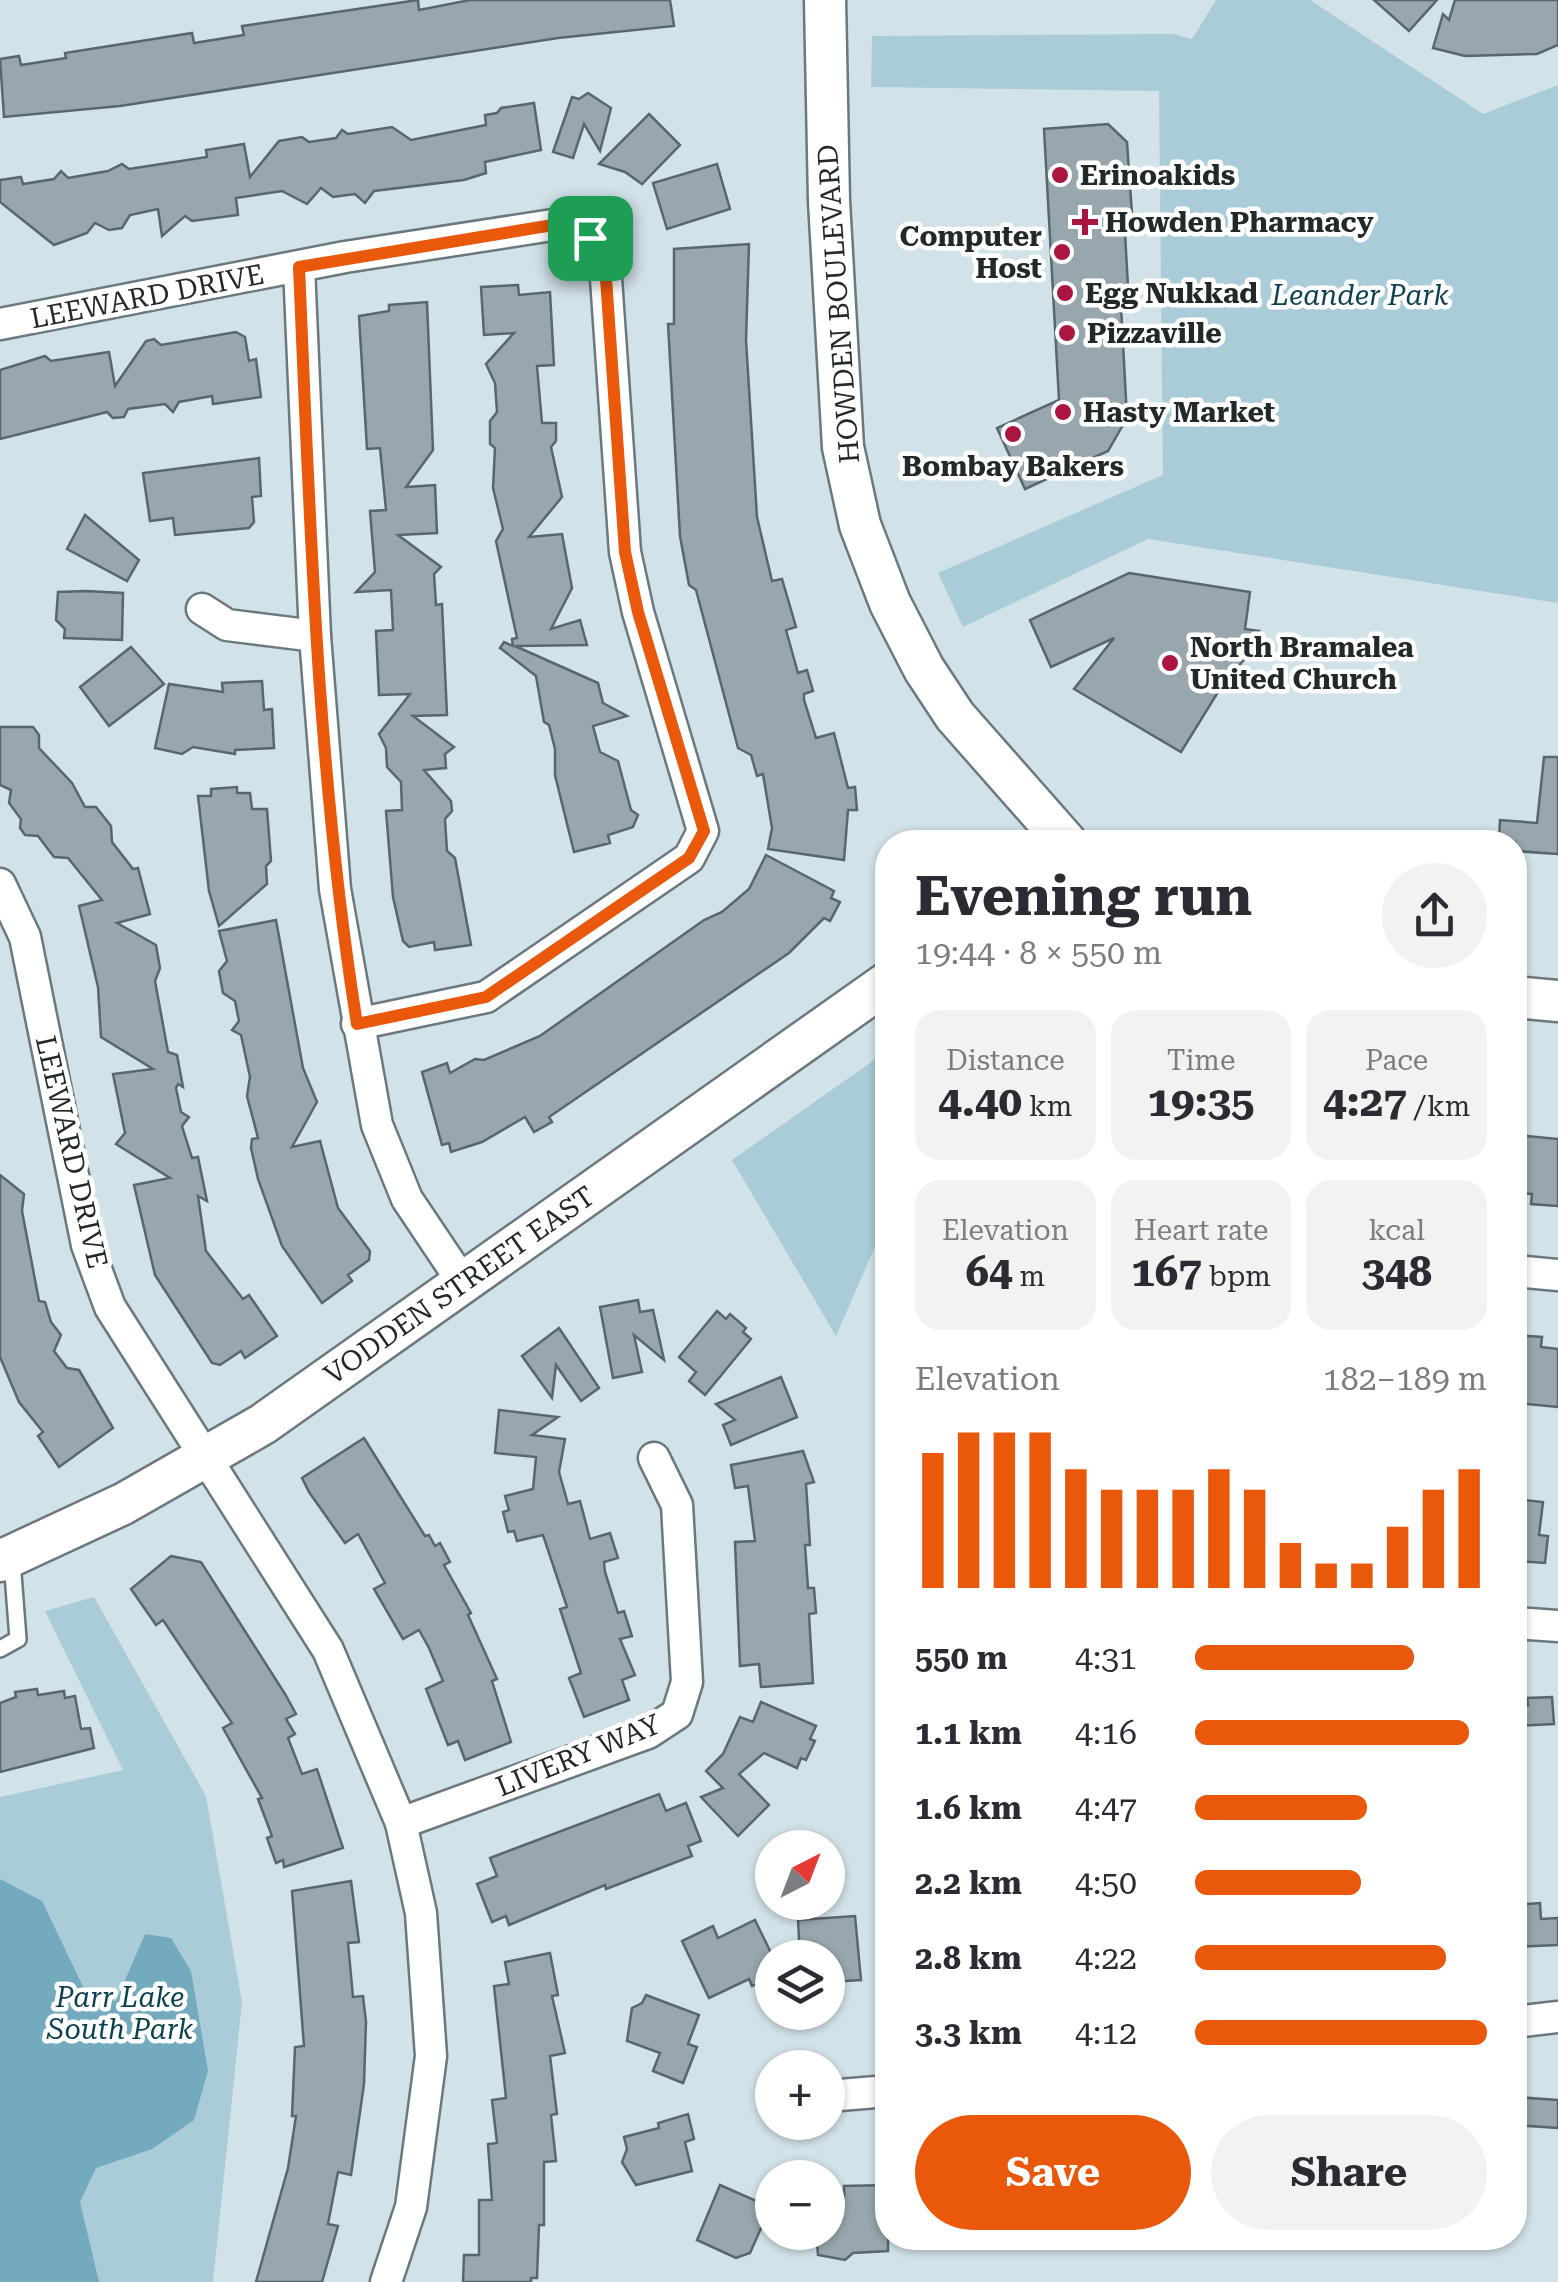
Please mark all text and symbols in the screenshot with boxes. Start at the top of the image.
street label: HOWDEN BOULEVARD [811,143,866,465]
place label: Erinoakids [1080,159,1235,192]
marker: Erinoakids [1049,164,1071,186]
pin [548,196,633,281]
place label: Howden Pharmacy [1105,206,1374,239]
icon: arrive [563,211,618,266]
marker: Howden Pharmacy [1074,211,1096,233]
place label: Computer Host [900,220,1042,285]
marker: Computer Host [1051,241,1073,263]
street label: LEEWARD DRIVE [27,258,267,335]
place label: Egg Nukkad [1085,277,1258,310]
park label: Leander Park [1270,279,1449,312]
marker: Egg Nukkad [1054,282,1076,304]
place label: Pizzaville [1087,317,1222,350]
marker: Pizzaville [1056,322,1078,344]
place label: Hasty Market [1083,396,1275,429]
marker: Hasty Market [1052,401,1074,423]
marker: Bombay Bakers [1002,423,1024,445]
place label: Bombay Bakers [902,450,1124,483]
place label: North Bramalea United Church [1190,631,1414,696]
marker: North Bramalea United Church [1159,652,1181,674]
button: share [1382,863,1487,968]
text: Evening run [915,864,1252,928]
text: 19:44 · 8 × 550 m [915,934,1162,972]
street label: LEEWARD DRIVE [29,1033,114,1271]
text: Distance [946,1044,1065,1077]
text: Time [1167,1044,1235,1077]
text: Pace [1365,1044,1428,1077]
text: 4.40 [938,1077,1022,1126]
text: 19:35 [1147,1077,1255,1126]
text: 4:27 [1323,1077,1407,1126]
text: km [1022,1090,1072,1123]
text: /km [1407,1090,1470,1123]
street label: VODDEN STREET EAST [318,1179,601,1391]
text: Elevation [942,1214,1069,1247]
text: Heart rate [1134,1214,1268,1247]
text: kcal [1368,1214,1425,1247]
text: 64 [965,1247,1013,1296]
text: 167 [1131,1247,1202,1296]
text: 348 [1361,1247,1432,1296]
text: m [1013,1260,1045,1293]
text: bpm [1202,1260,1271,1293]
text: Elevation [915,1360,1060,1398]
text: 182–189 m [1323,1360,1487,1398]
text: 550 m [915,1639,1008,1677]
text: 4:31 [1075,1639,1137,1677]
street label: LIVERY WAY [491,1707,665,1803]
text: 1.1 km [915,1714,1022,1752]
text: 4:16 [1075,1714,1137,1752]
text: 1.6 km [915,1789,1022,1827]
text: 4:47 [1075,1789,1137,1827]
north arrow [755,1830,845,1920]
map controls [755,1830,845,2250]
text: 2.2 km [915,1864,1022,1902]
text: 4:50 [1075,1864,1137,1902]
text: 2.8 km [915,1939,1022,1977]
text: 4:22 [1075,1939,1137,1977]
button: layers [755,1940,845,2030]
park label: Parr Lake South Park [46,1981,194,2046]
text: 3.3 km [915,2014,1022,2052]
text: 4:12 [1075,2014,1137,2052]
button: + [755,2050,845,2140]
button: Save [915,2115,1191,2230]
button: Share [1211,2115,1487,2230]
button: − [755,2160,845,2250]

